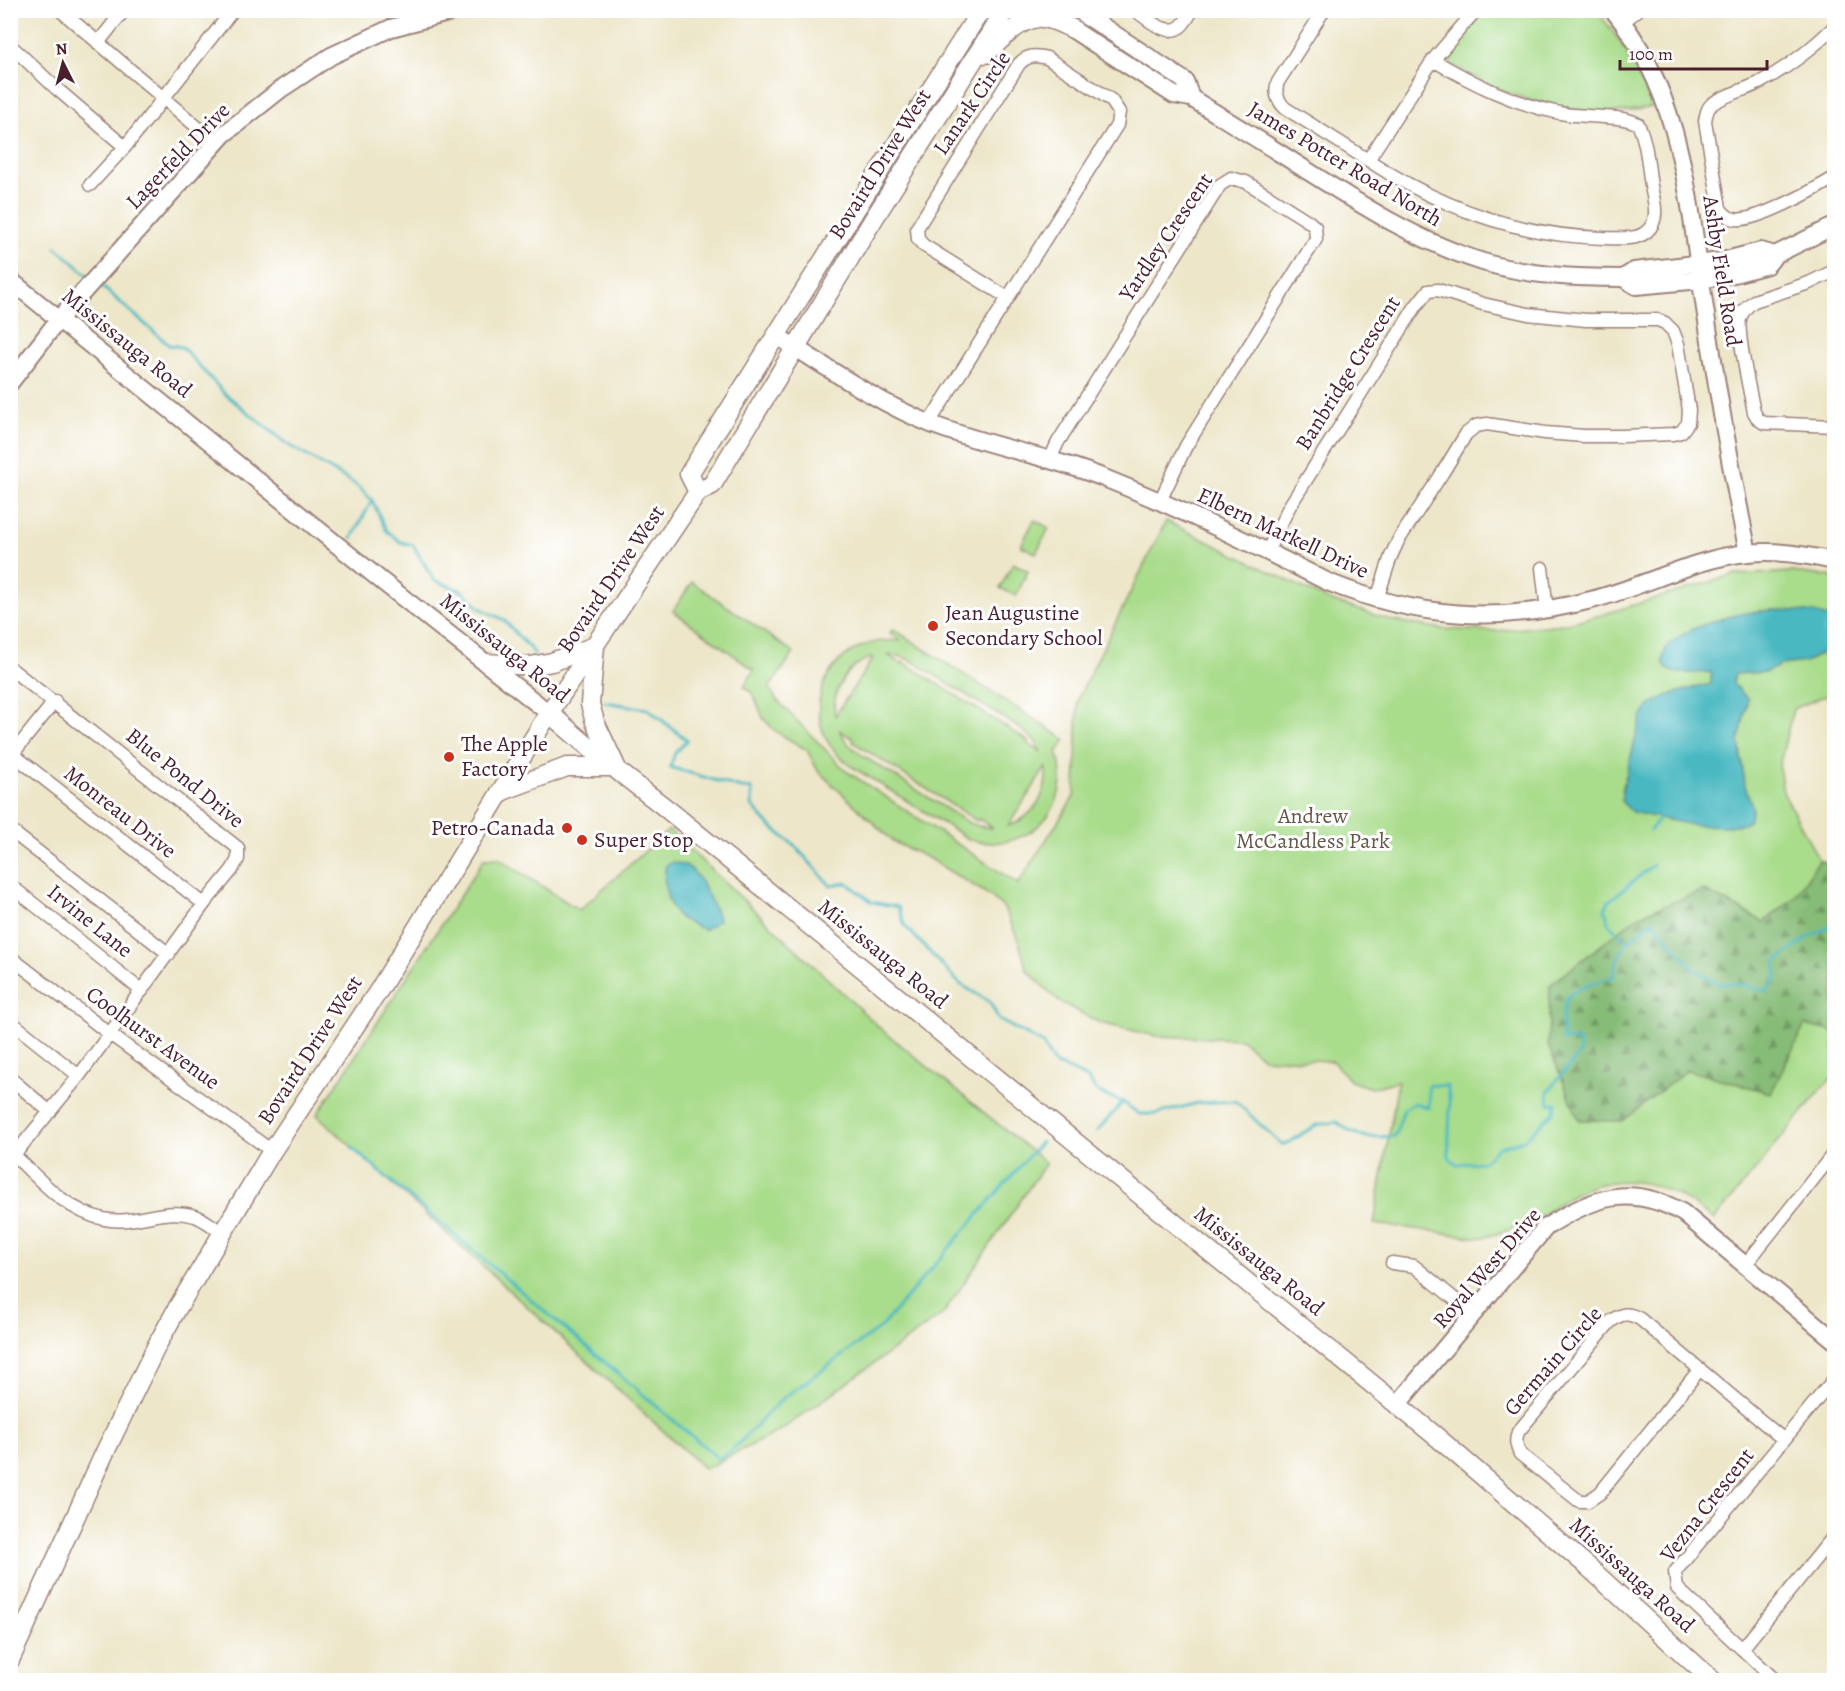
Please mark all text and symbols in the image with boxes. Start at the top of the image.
north arrow [33,33,93,93]
scale bar [1620,33,1767,71]
text: N [55,37,69,61]
text: 100 m [1629,42,1673,66]
street label: Lanark Circle [926,45,1018,161]
street label: Bovaird Drive West [822,83,938,245]
street label: James Potter Road North [1242,94,1448,234]
street label: Lagerfeld Drive [119,96,237,216]
street label: Yardley Crescent [1111,167,1220,308]
street label: Ashby Field Road [1695,192,1749,349]
street label: Mississauga Road [56,281,199,405]
street label: Banbridge Crescent [1288,290,1408,456]
street label: Elbern Markell Drive [1192,480,1374,586]
street label: Bovaird Drive West [550,499,672,659]
street label: Mississauga Road [434,586,577,710]
place label: Jean Augustine Secondary School [945,598,1103,653]
marker: Jean Augustine Secondary School [926,619,940,633]
street label: Blue Pond Drive [119,721,251,835]
place label: The Apple Factory [461,729,548,784]
marker: The Apple Factory [442,750,456,764]
street label: Monreau Drive [58,759,182,865]
park label: Andrew McCandless Park [1236,801,1390,856]
place label: Petro-Canada [431,813,556,843]
marker: Petro-Canada [560,821,574,835]
place label: Super Stop [594,825,693,855]
marker: Super Stop [575,833,589,847]
street label: Irvine Lane [41,877,139,965]
street label: Mississauga Road [812,892,955,1016]
street label: Bovaird Drive West [250,970,370,1130]
street label: Coolhurst Avenue [80,979,226,1097]
street label: Mississauga Road [1188,1199,1331,1323]
street label: Royal West Drive [1426,1201,1548,1335]
street label: Germain Circle [1497,1300,1609,1422]
street label: Vezna Crescent [1652,1442,1761,1569]
street label: Mississauga Road [1563,1510,1701,1640]

